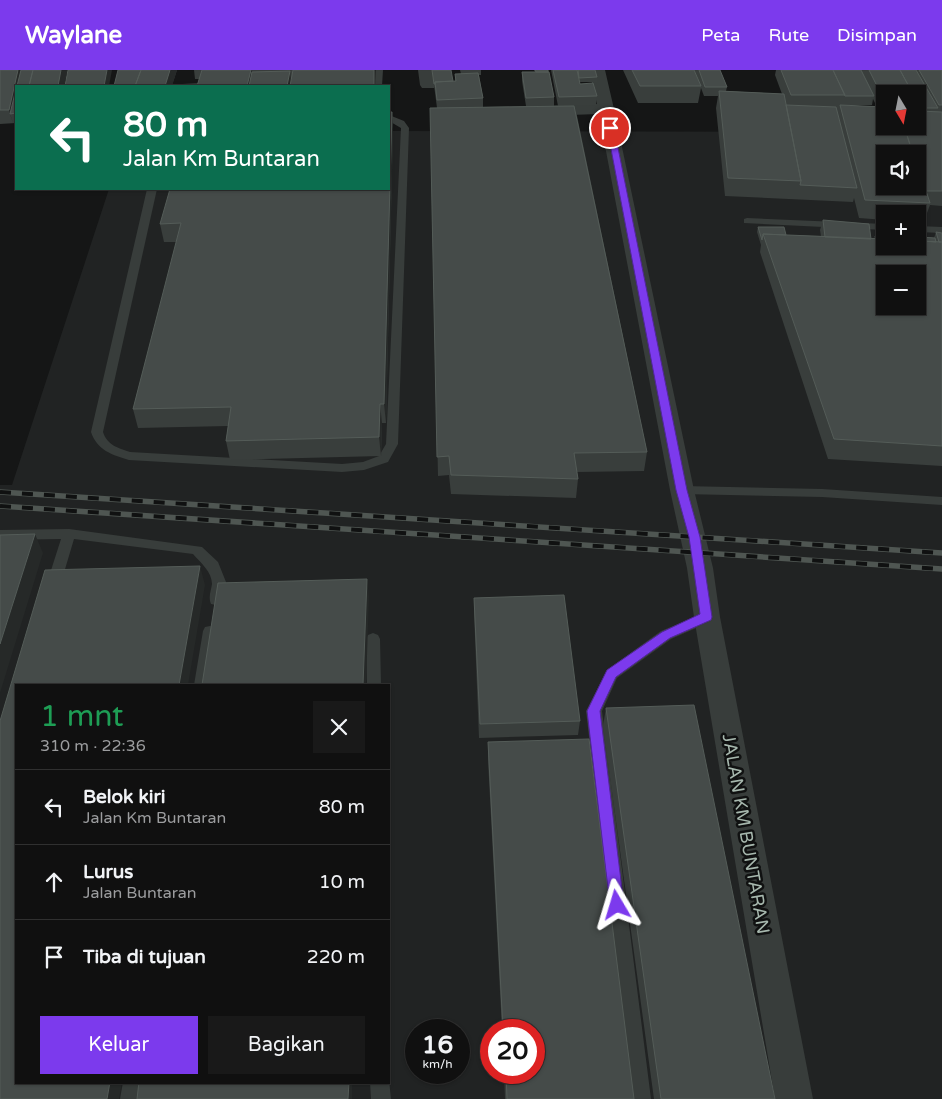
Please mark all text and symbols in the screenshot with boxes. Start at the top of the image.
text: Waylane [25,21,122,50]
text: Peta [701,24,740,46]
text: Rute [768,24,809,46]
text: Disimpan [837,24,917,46]
north arrow [876,85,926,135]
map controls [876,85,926,315]
text: 80 m [123,104,208,146]
icon: left [40,105,105,170]
pin [589,107,631,149]
icon: arrive [596,114,624,142]
button: sound [876,145,926,195]
text: Jalan Km Buntaran [123,146,320,172]
button: + [876,205,926,255]
button: − [876,265,926,315]
text: 1 mnt [40,698,124,735]
button: close [313,701,365,753]
street label: JALAN KM BUNTARAN [718,732,774,936]
text: 310 m · 22:36 [40,736,146,756]
text: Belok kiri [83,786,166,808]
icon: left [40,793,68,821]
text: 80 m [319,796,365,818]
text: Jalan Km Buntaran [83,808,226,828]
text: Lurus [83,861,133,883]
icon: ahead [40,868,68,896]
text: 10 m [319,871,365,893]
position arrow [590,878,642,930]
text: Jalan Buntaran [83,883,197,903]
icon: arrive [40,943,68,971]
text: Tiba di tujuan [83,946,206,968]
text: 220 m [307,946,365,968]
button: Keluar [40,1016,198,1074]
button: Bagikan [208,1016,365,1074]
speed limit sign: 20 [480,1019,545,1084]
text: 16 [422,1030,453,1060]
text: km/h [422,1057,453,1071]

